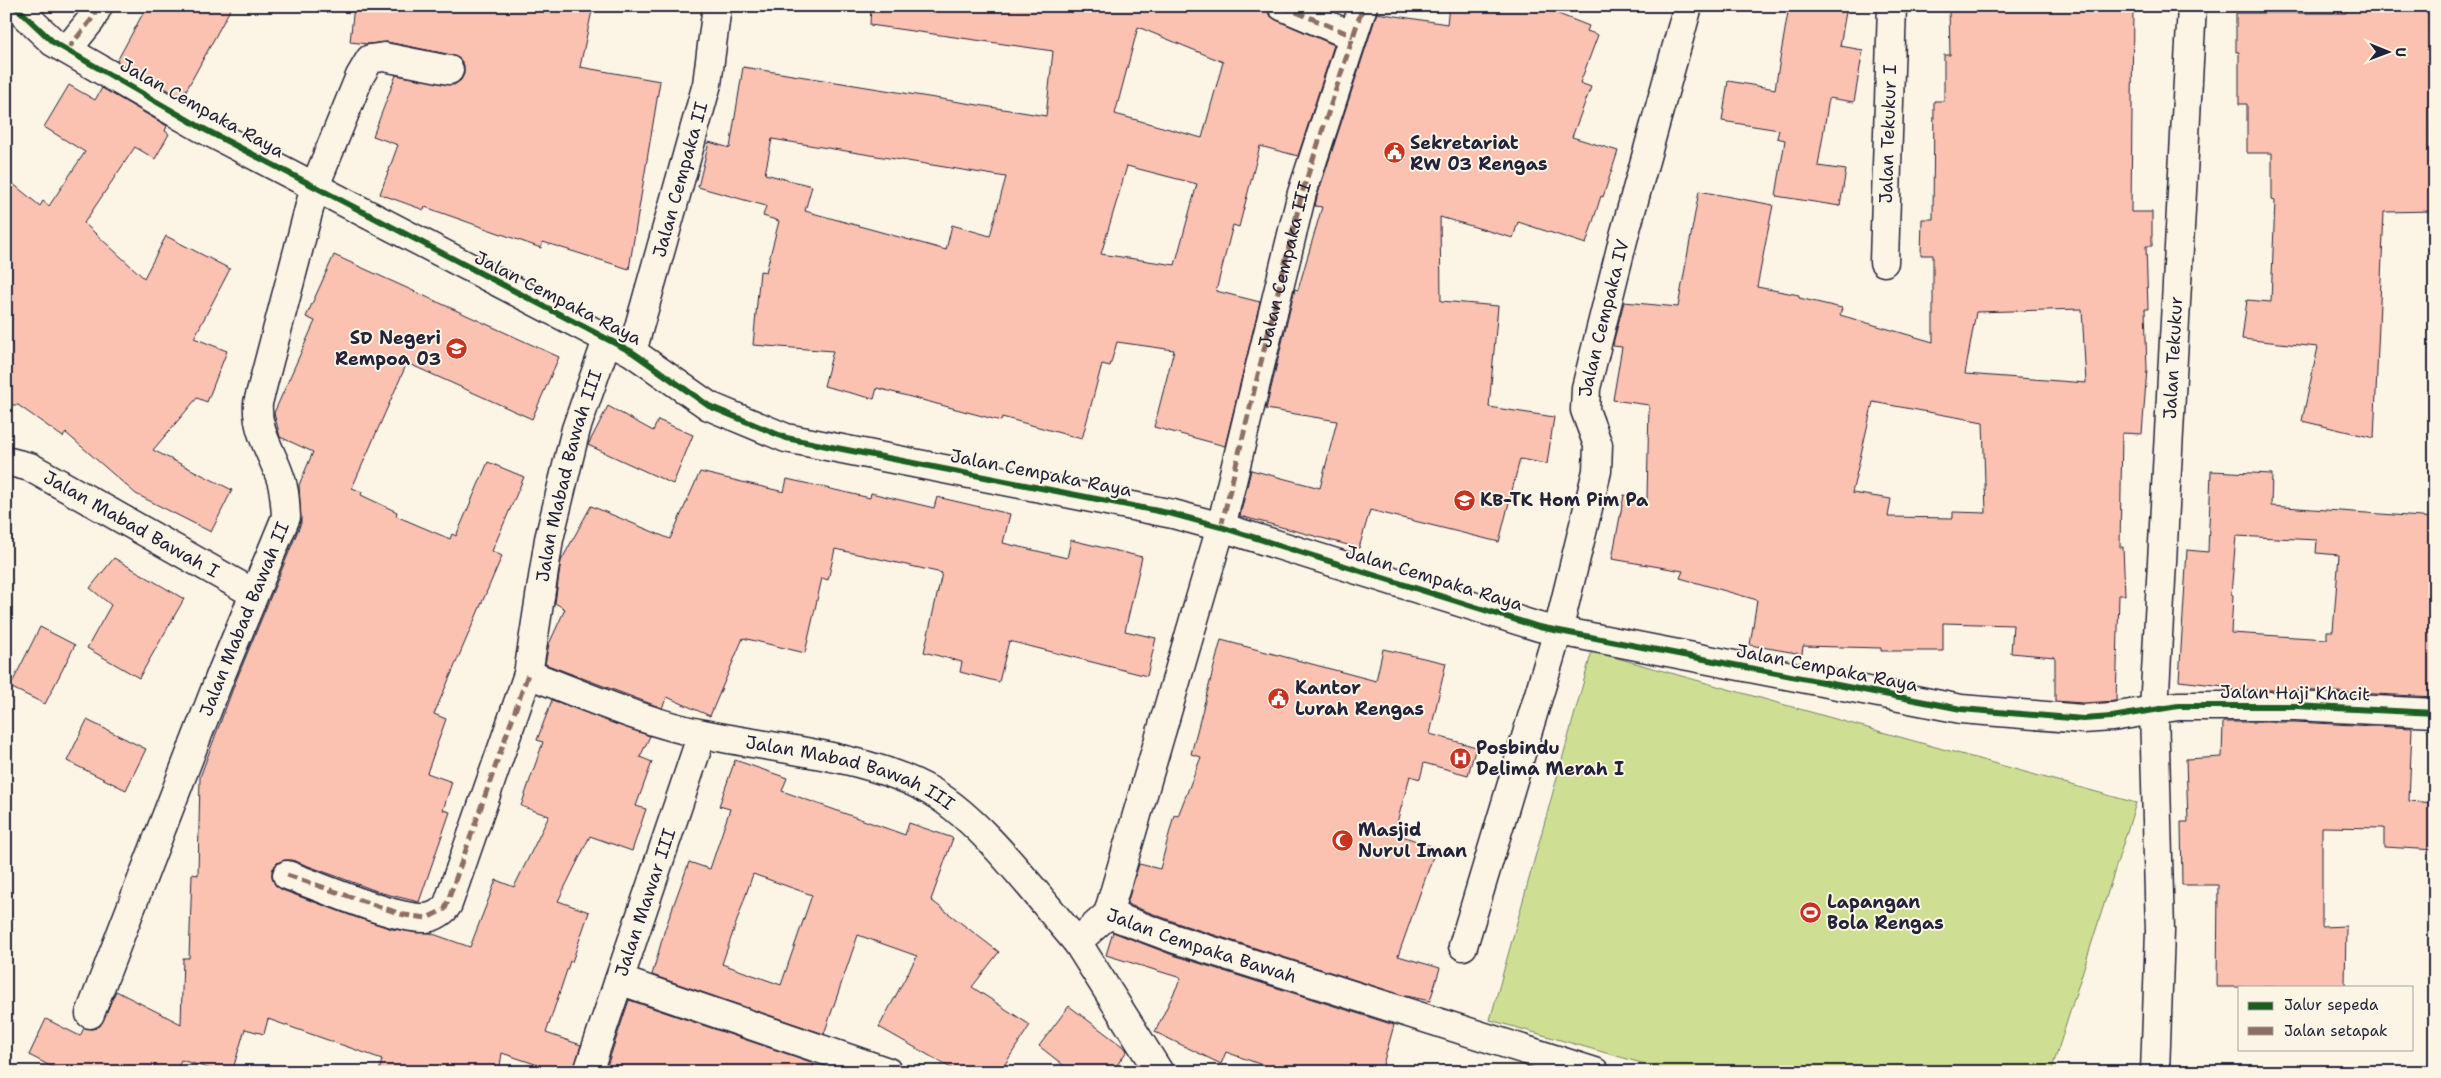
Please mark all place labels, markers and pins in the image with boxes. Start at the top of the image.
place label: Sekretariat RW 03 Rengas [1410,131,1547,176]
public building icon: Sekretariat RW 03 Rengas [1382,141,1406,165]
place label: SD Negeri Rempoa 03 [335,326,441,371]
school or university icon: SD Negeri Rempoa 03 [445,336,469,360]
school or university icon: KB-TK Hom Pim Pa [1452,488,1476,512]
place label: KB-TK Hom Pim Pa [1480,488,1649,512]
place label: Kantor Lurah Rengas [1295,676,1424,721]
public building icon: Kantor Lurah Rengas [1267,686,1291,710]
place label: Posbindu Delima Merah I [1476,736,1624,781]
hospital icon: Posbindu Delima Merah I [1448,746,1472,770]
place label: Masjid Nurul Iman [1358,818,1467,863]
mosque icon: Masjid Nurul Iman [1330,828,1354,852]
place label: Lapangan Bola Rengas [1827,890,1944,935]
sports icon: Lapangan Bola Rengas [1799,900,1823,924]

